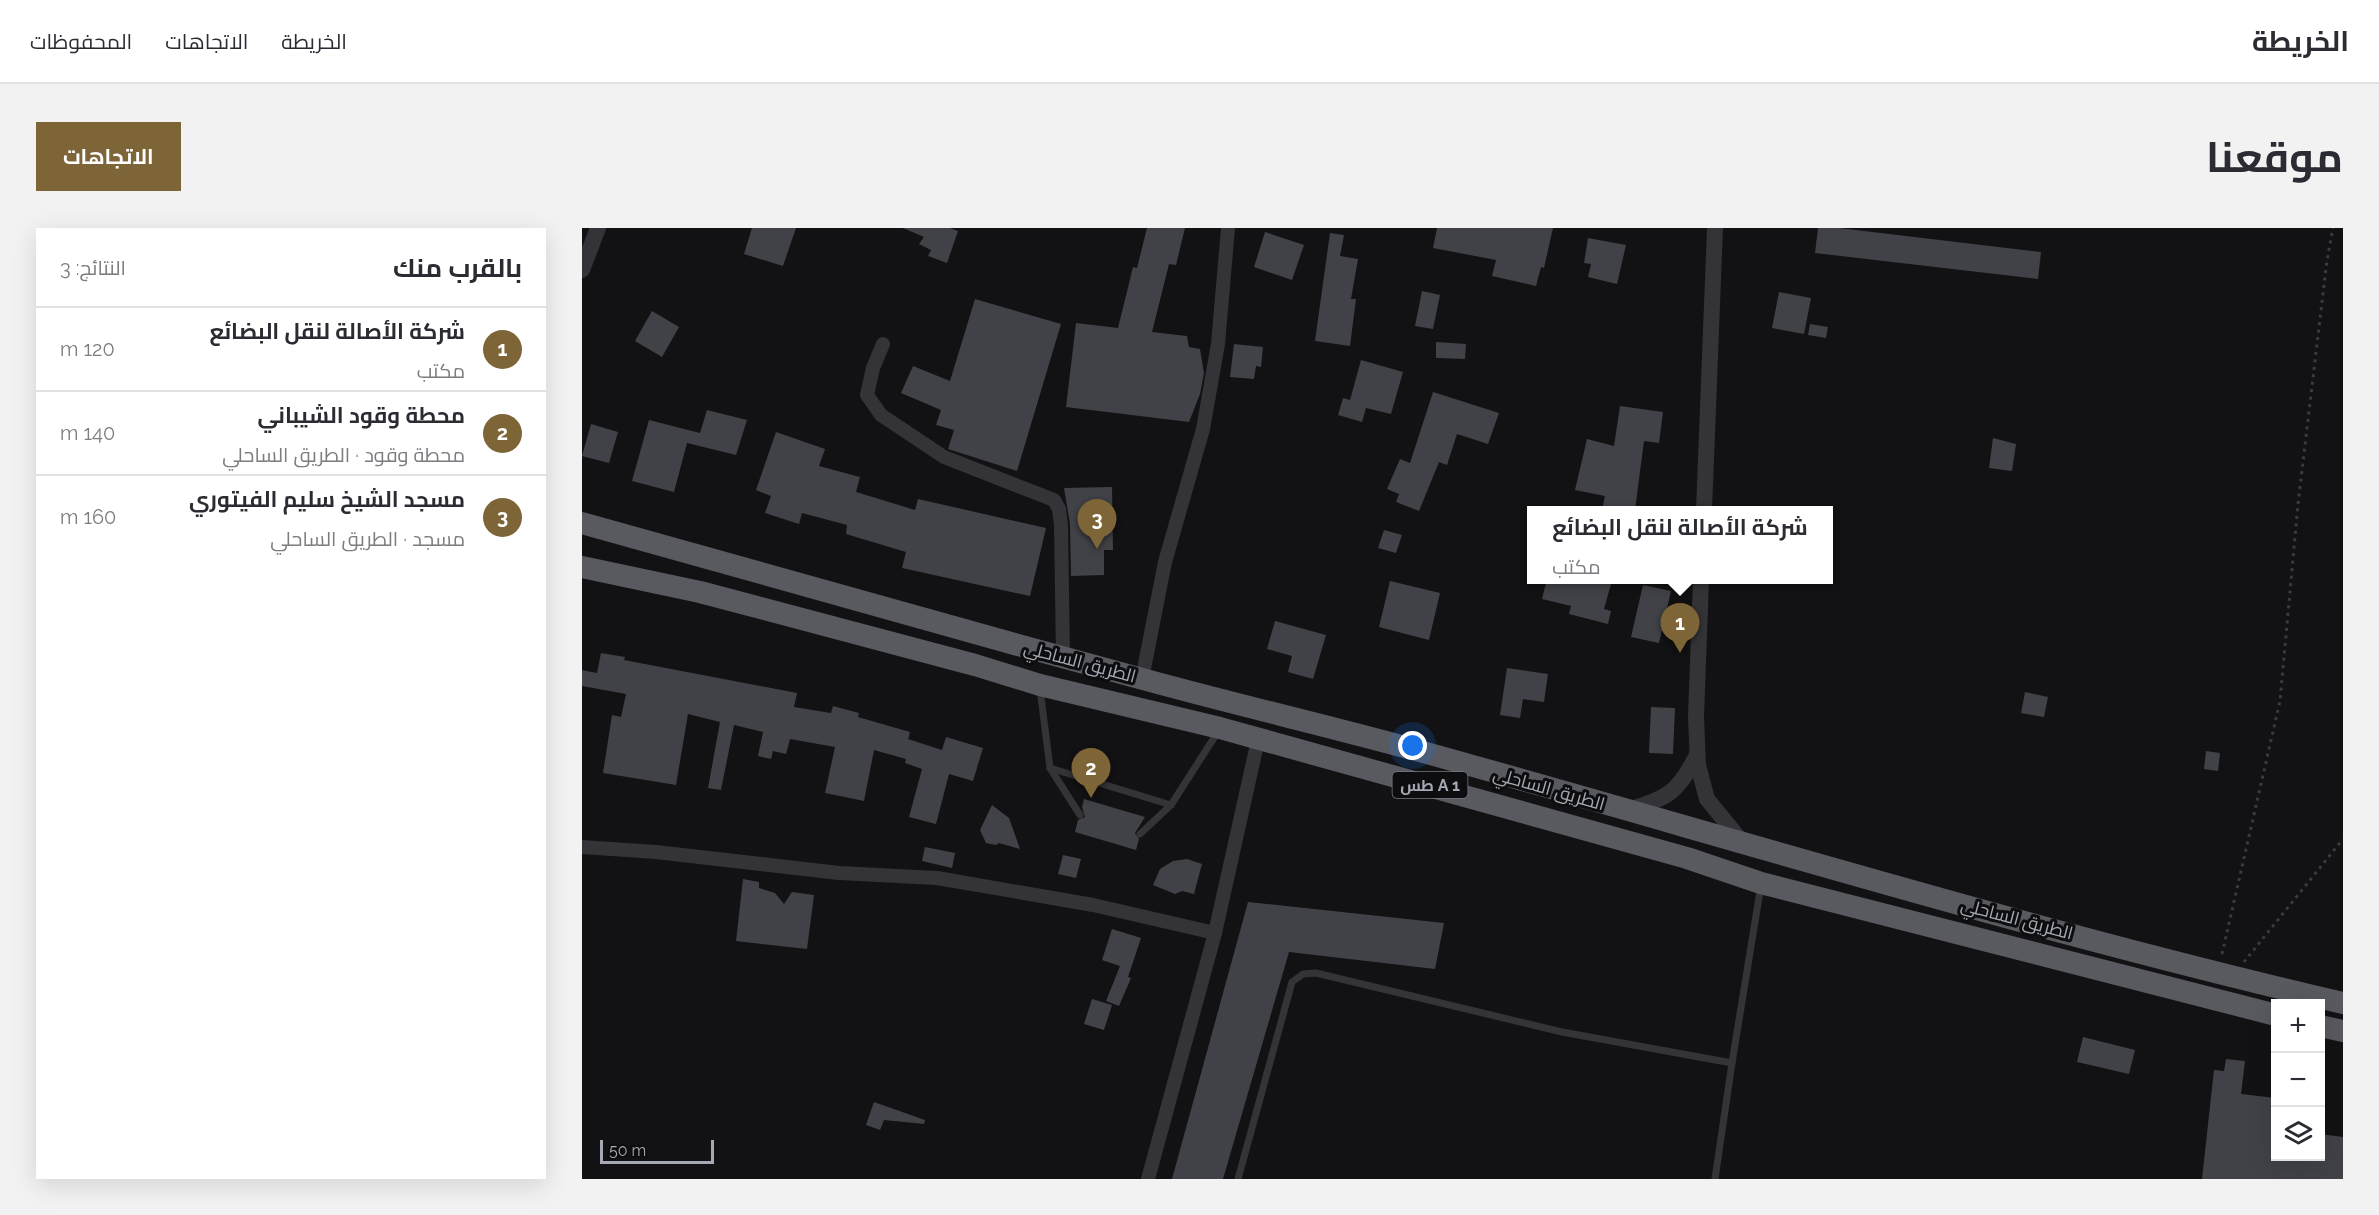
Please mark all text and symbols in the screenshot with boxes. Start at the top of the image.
text: الخريطة [2252,25,2349,58]
text: المحفوظات [30,29,132,54]
text: الاتجاهات [165,29,248,54]
text: الخريطة [281,29,347,54]
button: الاتجاهات [36,122,181,191]
text: موقعنا [2206,133,2343,182]
text: بالقرب منك [393,253,522,283]
text: النتائج: 3 [60,256,126,280]
text: شركة الأصالة لنقل البضائع [210,318,465,344]
text: 120 m [60,337,115,361]
text: 1 [498,337,507,361]
text: مكتب [417,359,465,383]
text: محطة وقود الشيباني [257,402,465,428]
text: 140 m [60,421,115,445]
text: 2 [497,421,508,445]
text: محطة وقود · الطريق الساحلي [222,443,465,467]
text: مسجد الشيخ سليم الفيتوري [189,486,465,512]
pin: 3 [1078,500,1116,549]
text: 160 m [60,505,116,529]
text: 3 [497,505,508,529]
popup [1527,506,1833,584]
text: شركة الأصالة لنقل البضائع [1552,514,1808,540]
text: مسجد · الطريق الساحلي [270,527,465,551]
text: مكتب [1552,555,1601,579]
pin: 1 [1660,604,1700,653]
street label: الطريق الساحلي [1021,636,1138,690]
your location [1398,731,1427,760]
pin: 2 [1072,748,1110,798]
street label: الطريق الساحلي [1490,763,1607,818]
road number: طس A 1 [1392,772,1468,798]
street label: الطريق الساحلي [1958,893,2075,947]
map controls [2271,999,2325,1161]
button: + [2271,999,2325,1053]
button: − [2271,1053,2325,1107]
button: layers [2271,1107,2325,1161]
scale bar [600,1137,714,1164]
text: 50 m [609,1141,646,1160]

